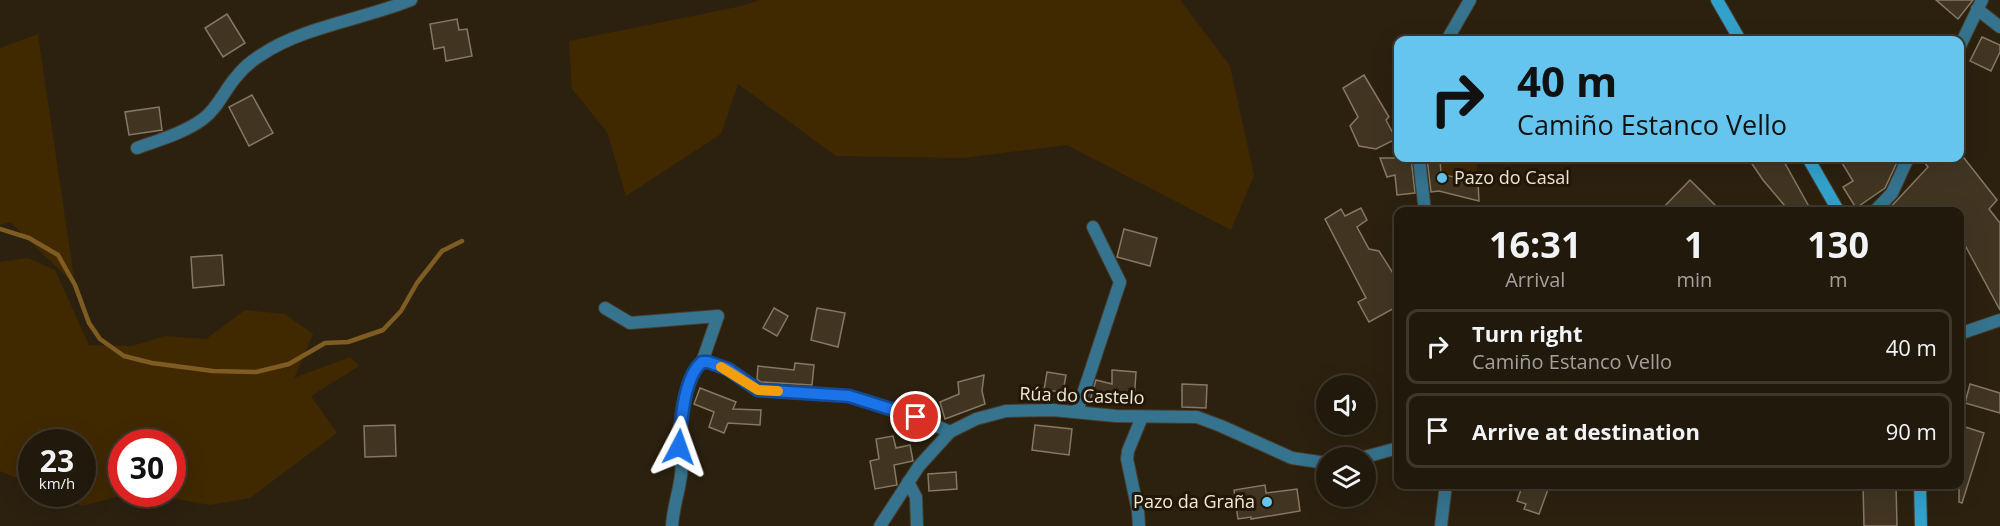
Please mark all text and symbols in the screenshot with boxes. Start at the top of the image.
text: 40 m [1517,52,1617,109]
icon: right [1418,60,1496,138]
text: Camiño Estanco Vello [1517,106,1787,143]
place label: Pazo do Casal [1454,165,1570,189]
marker: Pazo do Casal [1435,171,1449,185]
text: 16:31 [1489,220,1582,269]
text: 1 [1684,220,1705,269]
text: 130 [1807,220,1869,269]
text: Arrival [1505,266,1565,293]
text: min [1676,266,1712,293]
text: m [1829,266,1847,293]
text: Turn right [1472,318,1583,348]
icon: right [1421,330,1454,363]
text: 40 m [1886,332,1937,362]
text: Camiño Estanco Vello [1472,348,1672,375]
map controls [1316,375,1376,507]
button: sound [1316,375,1376,435]
street label: Rúa do Castelo [1019,381,1145,409]
pin [890,391,941,442]
icon: arrive [899,400,932,433]
icon: arrive [1421,414,1454,447]
position arrow [647,415,711,479]
text: Arrive at destination [1472,416,1700,446]
text: 90 m [1886,416,1937,446]
speed limit sign: 30 [108,429,186,507]
text: 23 [40,440,74,481]
button: layers [1316,447,1376,507]
text: km/h [39,473,75,493]
place label: Pazo da Graña [1133,489,1255,513]
marker: Pazo da Graña [1260,495,1274,509]

